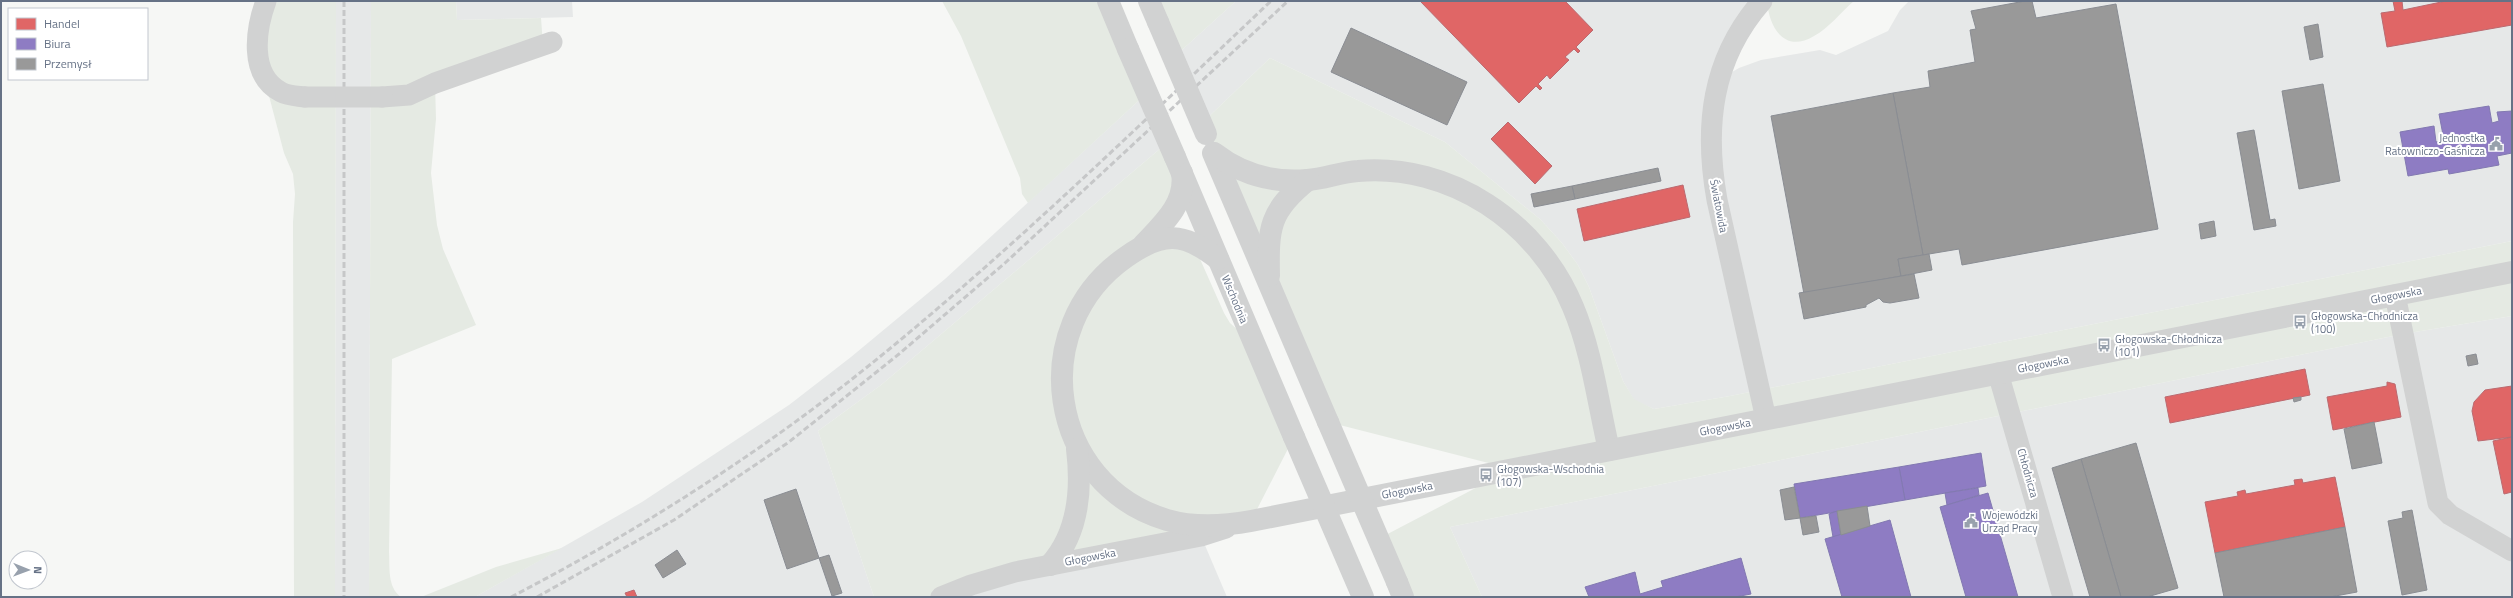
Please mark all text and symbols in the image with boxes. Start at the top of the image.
legend [8,8,148,80]
text: Handel [44,14,80,33]
text: Biura [44,34,71,53]
text: Przemysł [44,54,92,73]
place label: Jednostka Ratowniczo-Gaśnicza [2385,130,2485,159]
public building icon: Jednostka Ratowniczo-Gaśnicza [2488,136,2504,152]
street label: Światowida [1706,178,1732,234]
street label: Wschodnia [1218,272,1252,326]
street label: Głogowska [2369,282,2423,308]
place label: Głogowska-Chłodnicza (100) [2311,308,2418,337]
bus stop icon: Głogowska-Chłodnicza (100) [2292,314,2308,330]
place label: Głogowska-Chłodnicza (101) [2115,331,2222,360]
bus stop icon: Głogowska-Chłodnicza (101) [2096,337,2112,353]
street label: Głogowska [2016,351,2070,377]
street label: Głogowska [1698,414,1752,440]
street label: Chłodnicza [2013,446,2043,500]
place label: Głogowska-Wschodnia (107) [1497,461,1605,490]
bus stop icon: Głogowska-Wschodnia (107) [1478,467,1494,483]
street label: Głogowska [1380,477,1434,503]
place label: Wojewódzki Urząd Pracy [1982,507,2038,536]
public building icon: Wojewódzki Urząd Pracy [1963,513,1979,529]
street label: Głogowska [1063,544,1117,570]
north arrow [8,550,48,590]
text: N [30,566,46,574]

